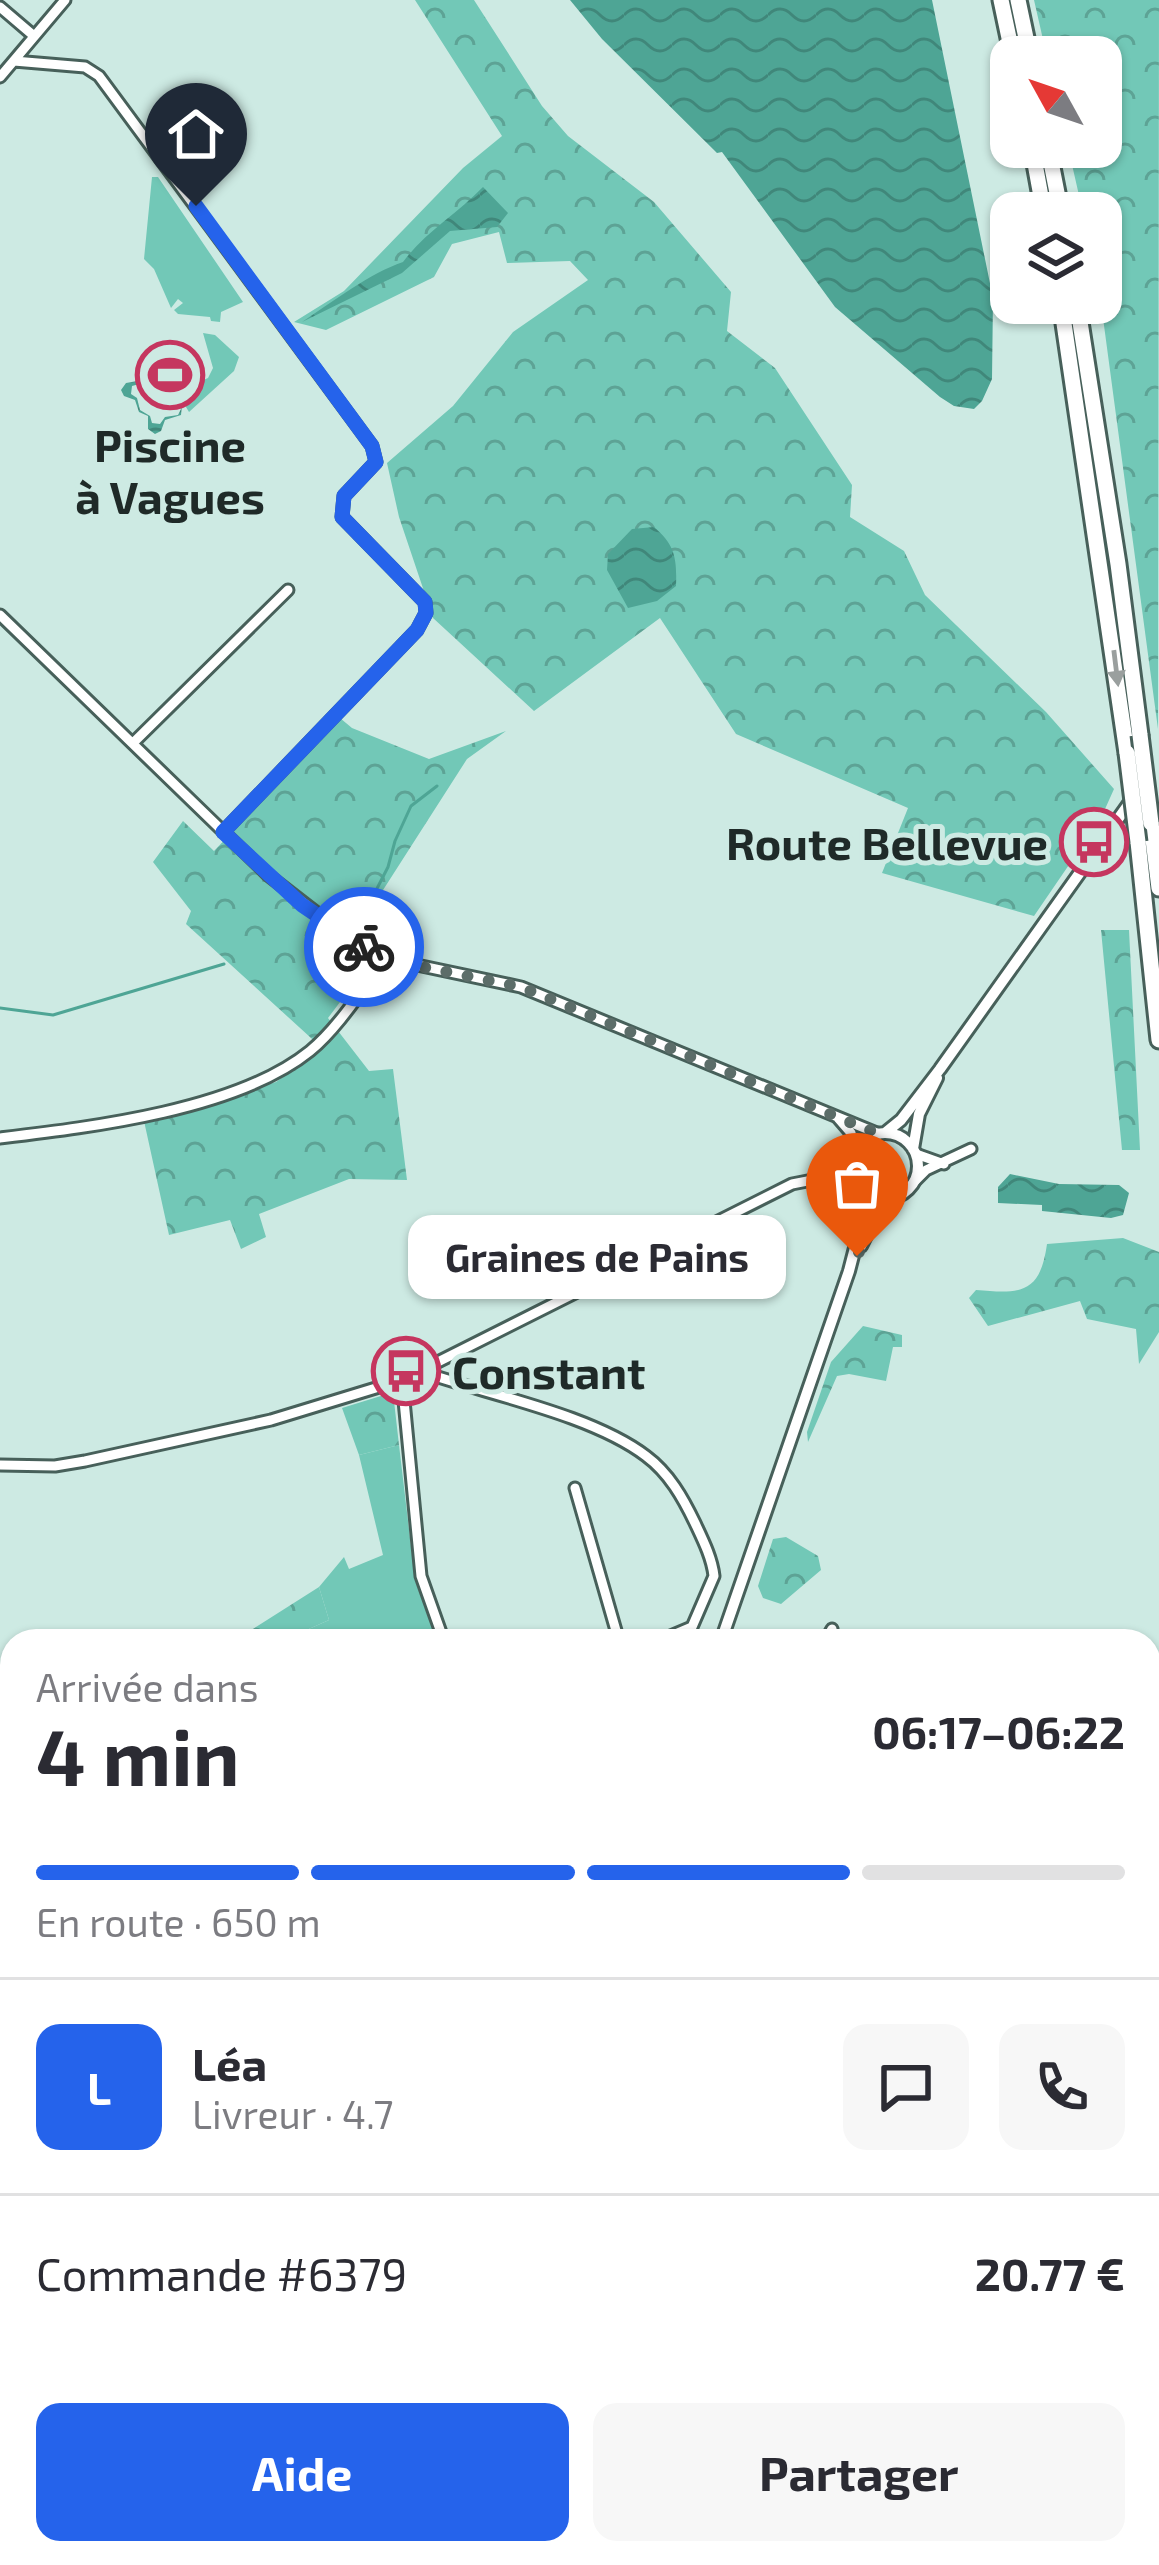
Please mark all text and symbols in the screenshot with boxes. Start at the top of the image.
north arrow [990,36,1122,168]
map controls [990,36,1122,324]
pin [145,83,247,206]
icon: home [163,101,229,167]
button: layers [990,192,1122,324]
sports icon: Piscine à Vagues [135,340,205,410]
place label: Piscine à Vagues [75,417,265,523]
one-way arrow [1107,650,1126,687]
bus stop icon: Route Bellevue [1059,807,1129,877]
place label: Route Bellevue [726,815,1048,869]
courier [304,887,424,1007]
icon: bike [331,914,397,980]
pin [806,1133,908,1256]
icon: bag [824,1151,890,1217]
callout: Graines de Pains [407,1214,785,1298]
text: Graines de Pains [445,1233,749,1280]
bus stop icon: Constant [371,1336,441,1406]
place label: Constant [452,1344,646,1398]
text: Arrivée dans [36,1663,258,1710]
text: 06:17–06:22 [872,1704,1125,1758]
text: 4 min [36,1708,240,1802]
text: En route · 650 m [36,1898,321,1945]
button: chat [843,2024,969,2150]
button: phone [999,2024,1125,2150]
text: Léa [192,2036,267,2090]
text: L [87,2060,111,2114]
text: Livreur · 4.7 [192,2090,394,2137]
text: Commande #6379 [36,2246,407,2300]
text: 20.77 € [975,2246,1125,2300]
button: Aide [36,2403,569,2541]
button: Partager [593,2403,1125,2541]

